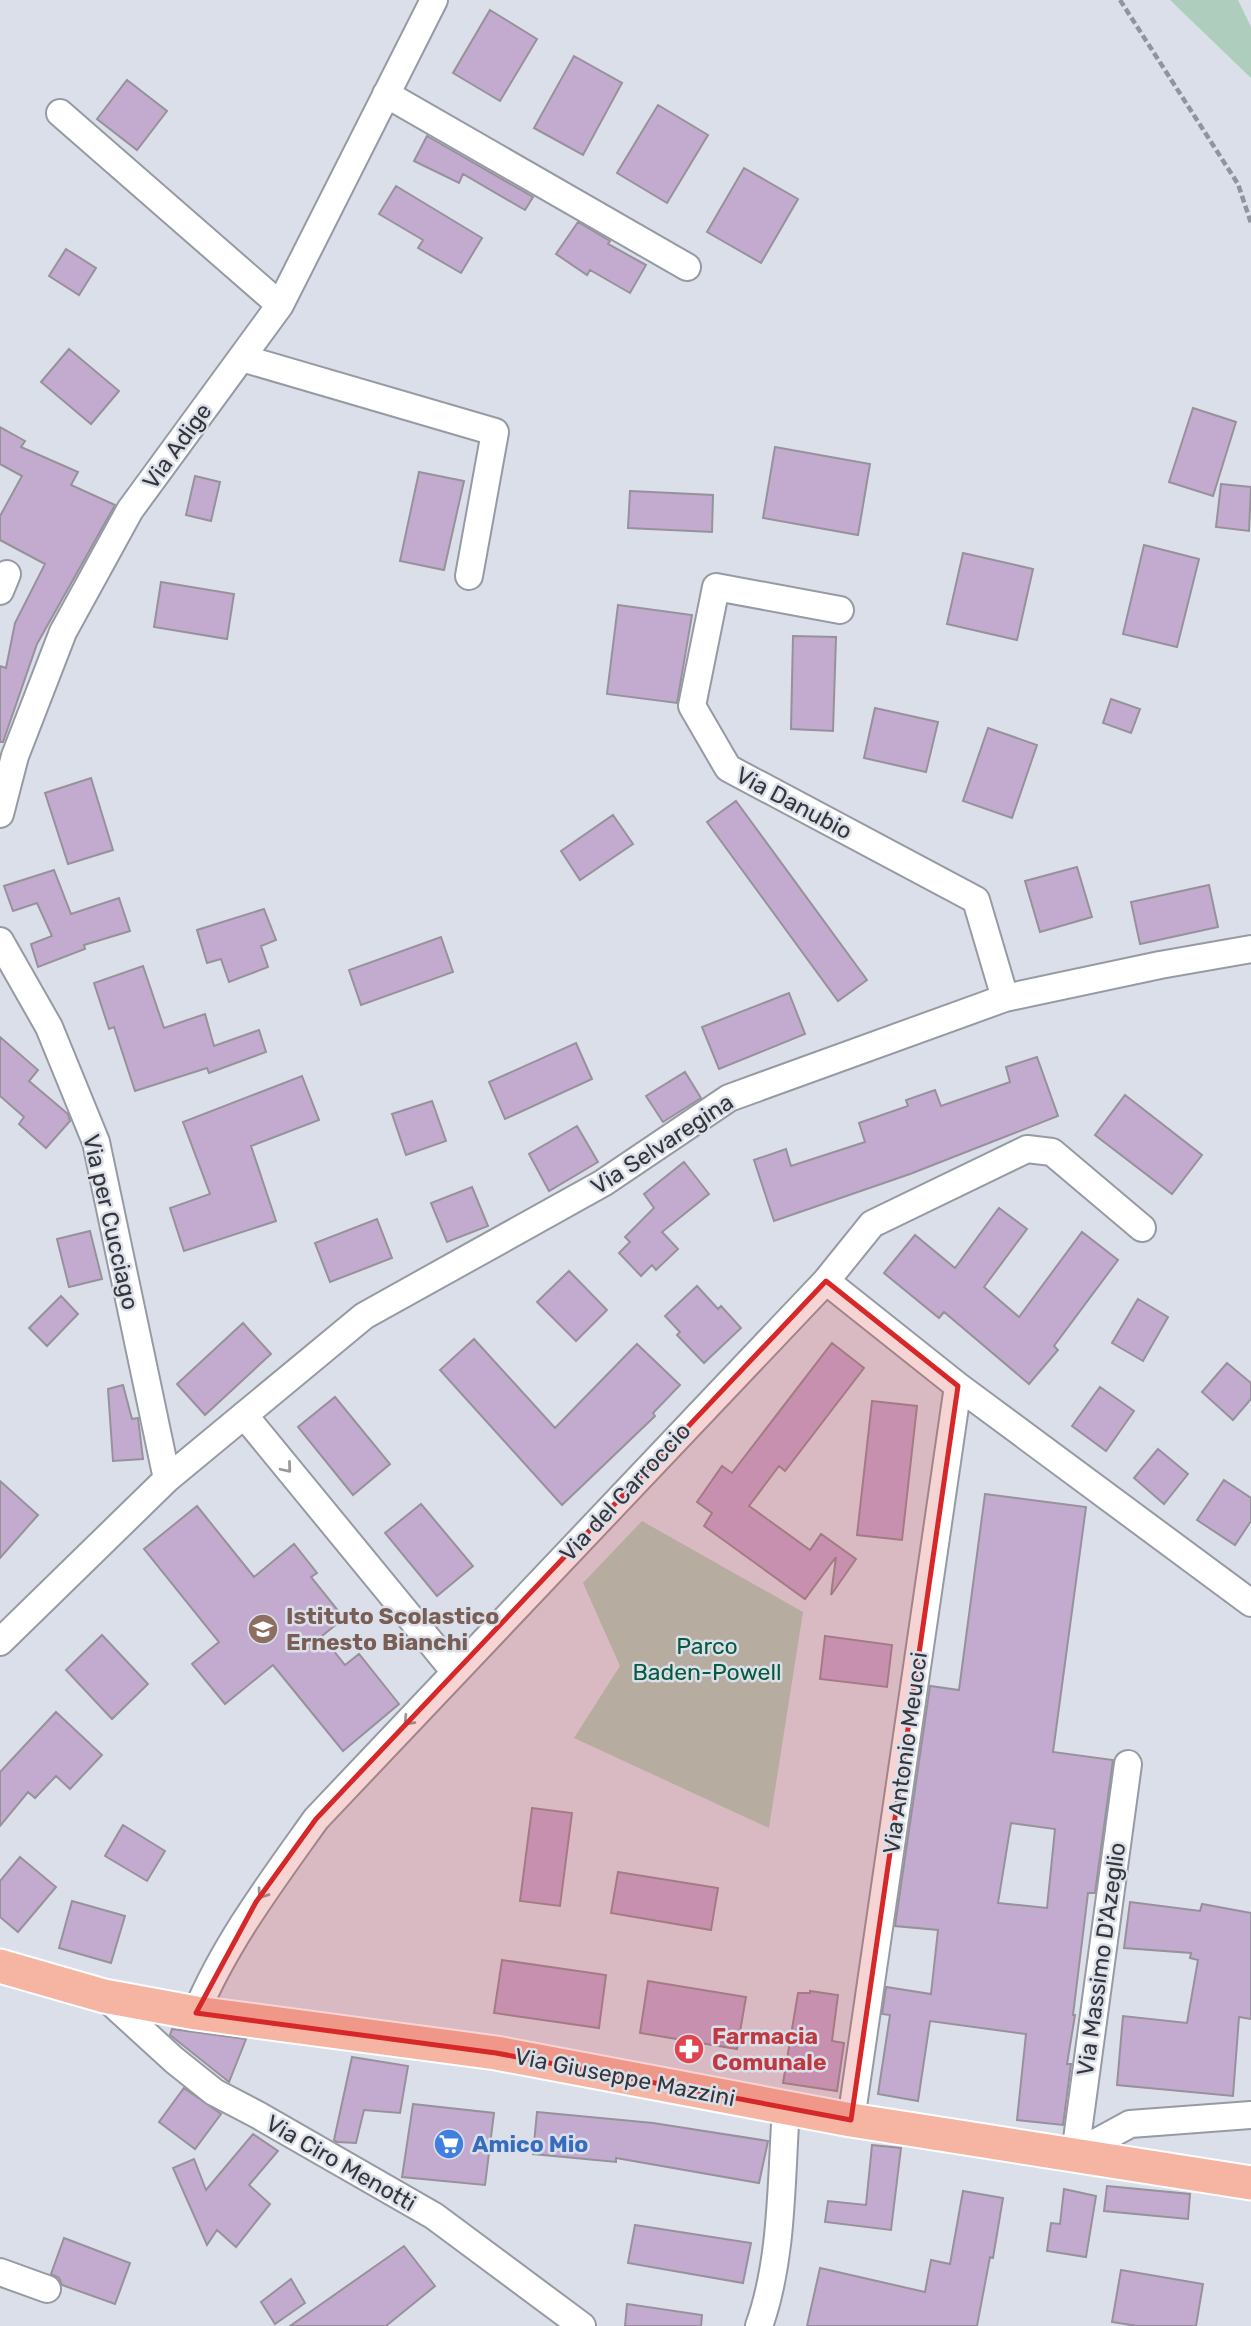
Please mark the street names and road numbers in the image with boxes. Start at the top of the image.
street label: Via Adige [136,398,218,494]
street label: Via Danubio [731,761,857,845]
street label: Via Selvaregina [586,1088,738,1200]
street label: Via per Cucciago [77,1132,145,1312]
street label: Via del Carroccio [554,1417,696,1567]
street label: Via Antonio Meucci [877,1650,933,1856]
street label: Via Massimo D'Azeglio [1071,1840,1131,2078]
street label: Via Giuseppe Mazzini [512,2042,738,2112]
street label: Via Ciro Menotti [261,2109,421,2217]

